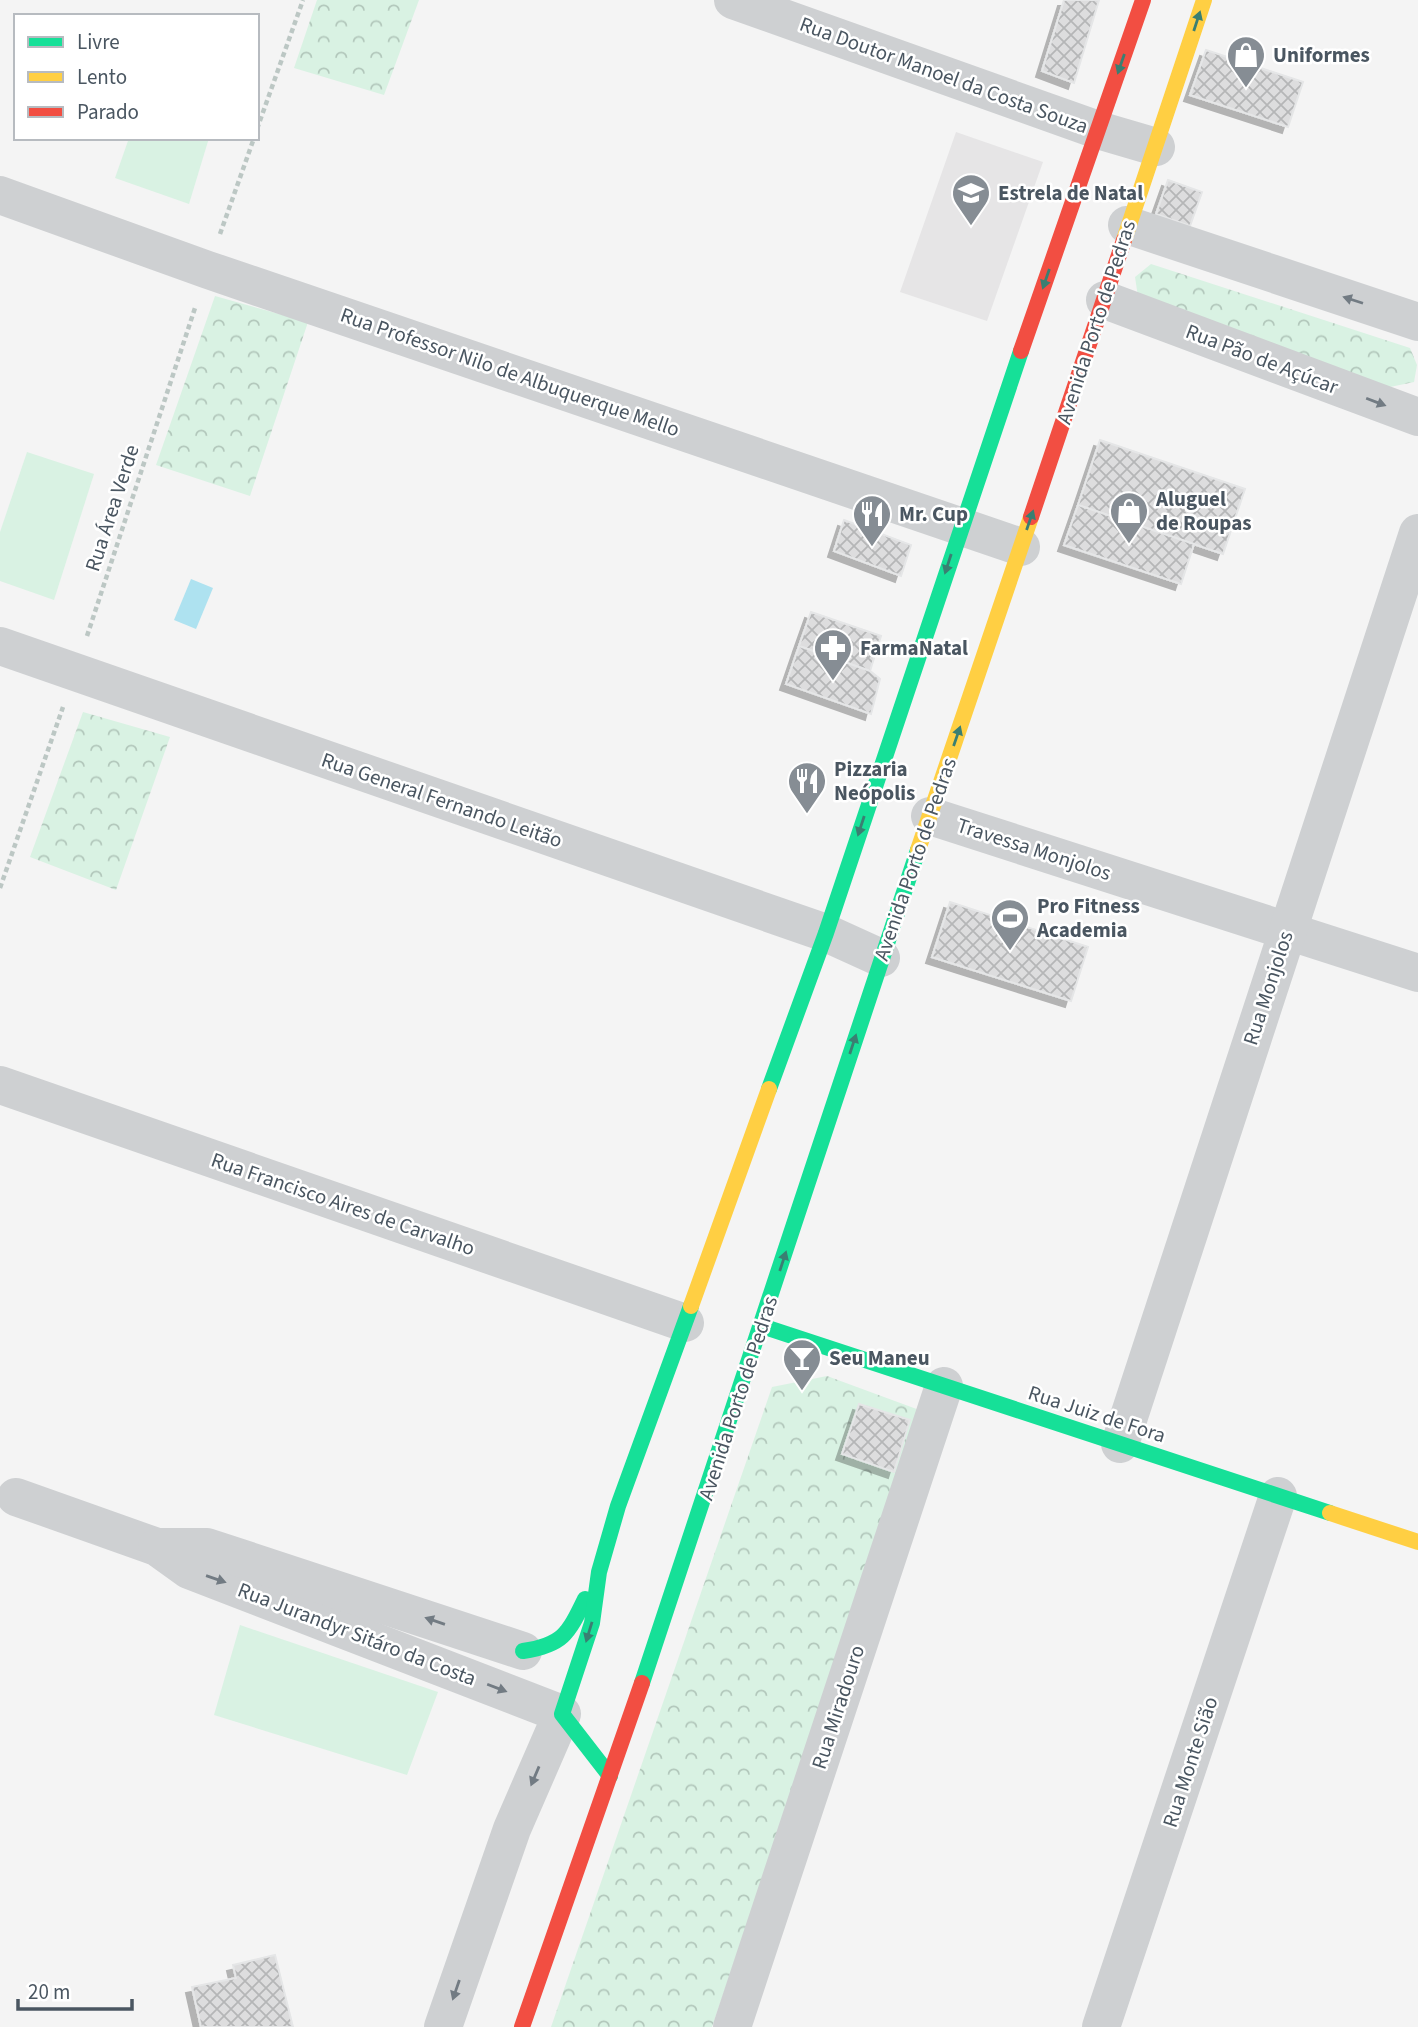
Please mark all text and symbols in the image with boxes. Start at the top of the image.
street label: Rua Doutor Manoel da Costa Souza [796,9,1092,141]
one-way arrow [1192,11,1202,32]
legend [14,14,259,140]
text: Livre [77,27,120,57]
shop icon: Uniformes [1225,34,1267,89]
place label: Uniformes [1273,40,1370,70]
one-way arrow [1115,54,1126,75]
text: Lento [77,62,127,92]
text: Parado [77,97,139,127]
school or university icon: Estrela de Natal [950,172,992,227]
place label: Estrela de Natal [998,178,1143,208]
street label: Avenida Porto de Pedras [1049,216,1143,428]
one-way arrow [1040,269,1051,290]
one-way arrow [1343,294,1364,305]
street label: Rua Professor Nilo de Albuquerque Mello [336,300,684,444]
street label: Rua Pão de Açúcar [1181,316,1343,402]
one-way arrow [1365,396,1386,407]
street label: Rua Área Verde [77,441,147,575]
place label: Aluguel de Roupas [1155,484,1252,538]
shop icon: Aluguel de Roupas [1108,490,1150,545]
restaurant icon: Mr. Cup [851,493,893,548]
place label: Mr. Cup [899,499,968,529]
one-way arrow [1025,510,1036,531]
one-way arrow [942,554,953,575]
pharmacy icon: FarmaNatal [812,627,854,682]
place label: FarmaNatal [860,633,968,663]
one-way arrow [952,725,963,746]
street label: Rua General Fernando Leitão [317,745,567,855]
street label: Avenida Porto de Pedras [866,753,964,965]
place label: Pizzaria Neópolis [834,754,915,808]
restaurant icon: Pizzaria Neópolis [786,760,828,815]
street label: Travessa Monjolos [953,810,1115,888]
one-way arrow [855,816,866,837]
place label: Pro Fitness Academia [1036,891,1140,945]
sports icon: Pro Fitness Academia [989,897,1031,952]
street label: Rua Monjolos [1235,927,1301,1049]
one-way arrow [849,1034,859,1055]
street label: Rua Francisco Aires de Carvalho [207,1145,479,1263]
one-way arrow [779,1250,789,1271]
street label: Avenida Porto de Pedras [691,1292,785,1504]
bar icon: Seu Maneu [781,1337,823,1392]
place label: Seu Maneu [829,1343,930,1373]
street label: Rua Juiz de Fora [1024,1378,1170,1450]
one-way arrow [206,1574,227,1585]
street label: Rua Jurandyr Sitáro da Costa [233,1575,481,1693]
one-way arrow [425,1615,446,1626]
one-way arrow [583,1622,593,1643]
street label: Rua Miradouro [804,1641,872,1773]
one-way arrow [486,1683,507,1694]
street label: Rua Monte Sião [1155,1693,1225,1831]
one-way arrow [529,1766,540,1787]
scale bar [18,1968,131,2012]
text: 20 m [28,1977,70,2007]
one-way arrow [450,1979,461,2000]

